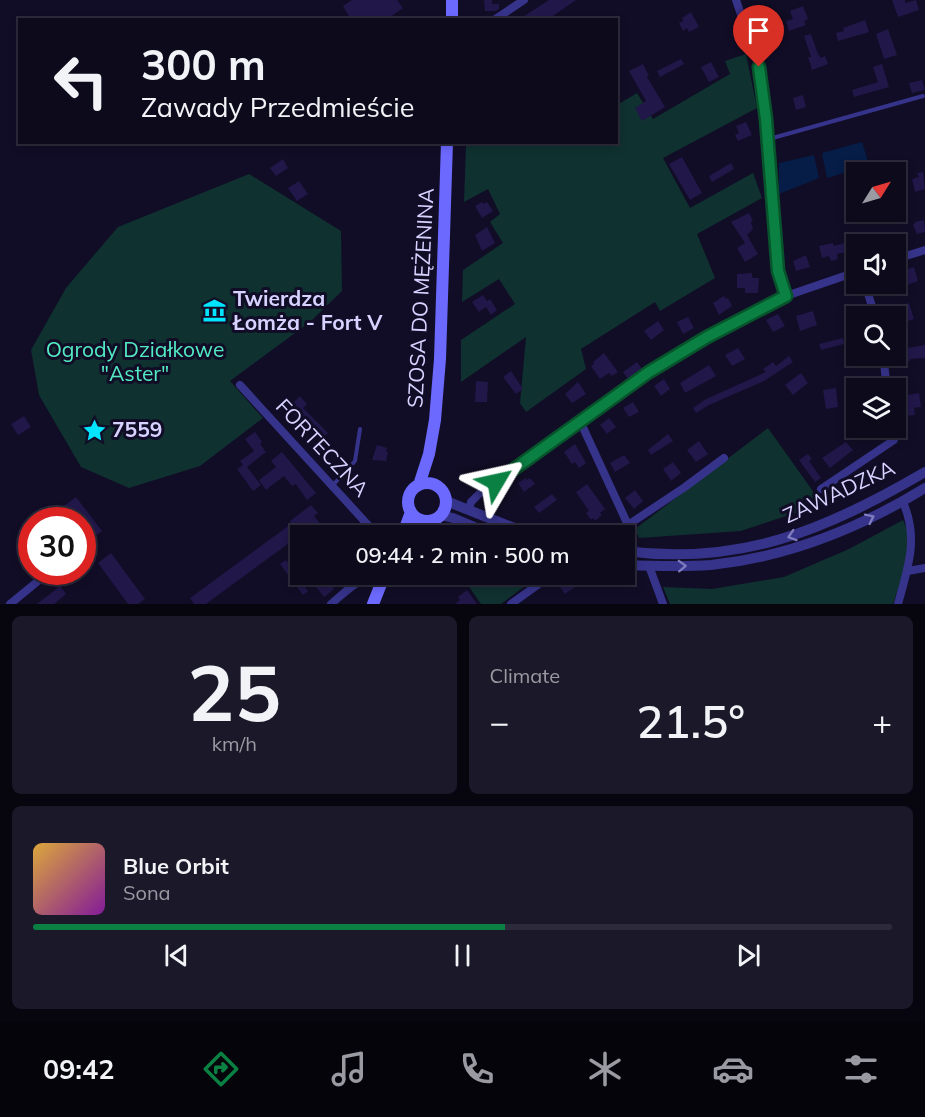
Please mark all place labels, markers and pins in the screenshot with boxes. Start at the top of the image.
pin [733,5,784,67]
place label: Twierdza Łomża - Fort V [232,285,383,335]
museum icon: Twierdza Łomża - Fort V [202,298,228,324]
place label: 7559 [112,416,162,442]
place icon: 7559 [81,417,107,443]

